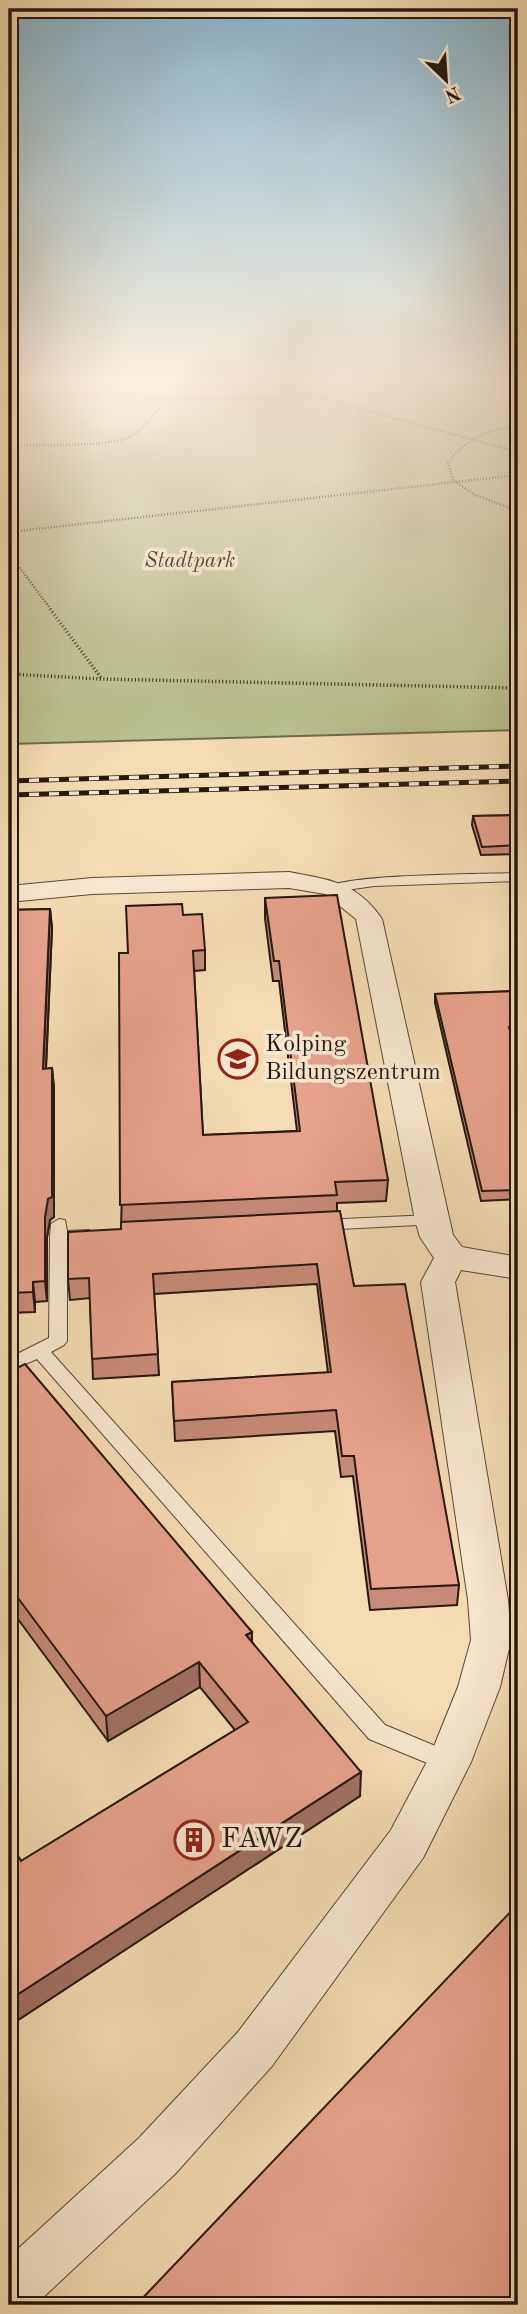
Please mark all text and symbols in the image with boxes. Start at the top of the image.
north arrow [412,46,482,116]
text: N [441,81,463,105]
park label: Stadtpark [145,551,235,572]
place label: Kolping Bildungszentrum [265,1033,441,1085]
school or university icon: Kolping Bildungszentrum [217,1038,259,1080]
building icon: FAWZ [173,1819,215,1861]
place label: FAWZ [221,1826,302,1854]

